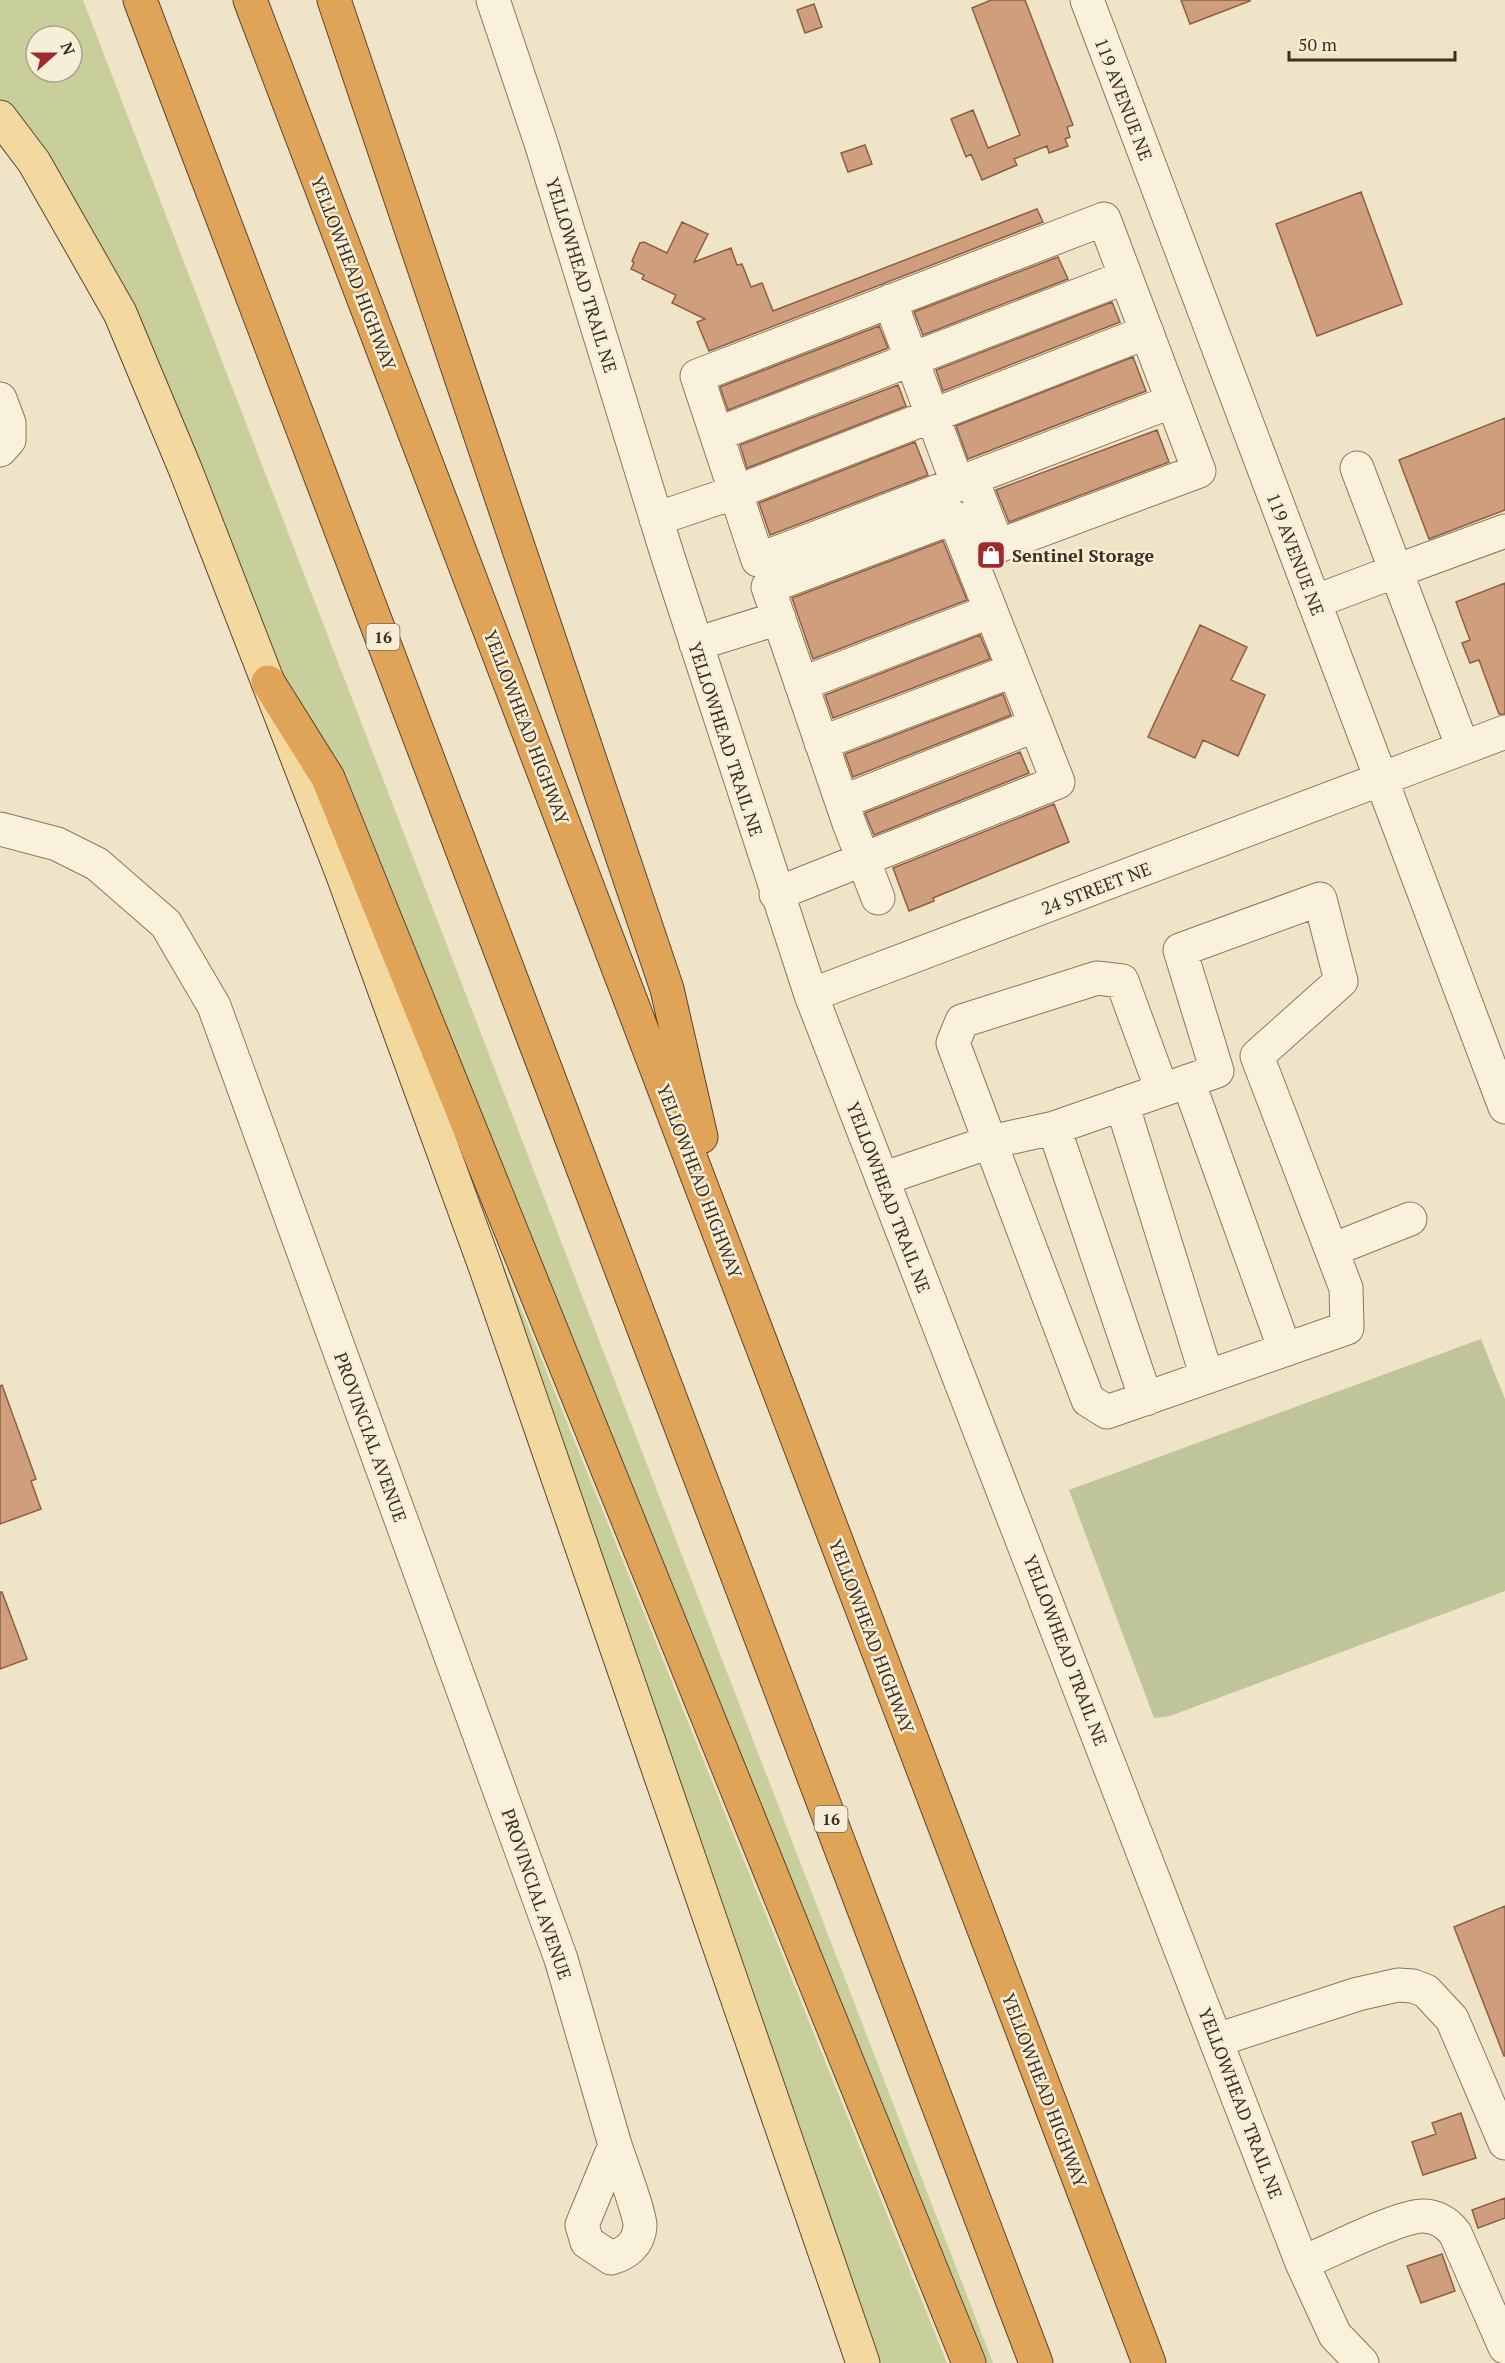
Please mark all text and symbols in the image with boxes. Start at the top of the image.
north arrow [24,24,84,84]
scale bar [1289,24,1456,62]
text: 50 m [1298,32,1338,56]
street label: 119 AVENUE NE [1090,34,1158,164]
text: N [56,39,80,58]
street label: YELLOWHEAD HIGHWAY [306,172,402,374]
street label: YELLOWHEAD TRAIL NE [541,174,623,376]
street label: 119 AVENUE NE [1262,489,1330,619]
shop icon: Sentinel Storage [975,539,1007,571]
place label: Sentinel Storage [1012,543,1154,567]
road number: 16 [366,624,400,650]
street label: YELLOWHEAD HIGHWAY [479,626,575,828]
street label: YELLOWHEAD TRAIL NE [683,639,769,839]
street label: 24 STREET NE [1038,856,1154,920]
street label: YELLOWHEAD HIGHWAY [652,1080,748,1282]
street label: YELLOWHEAD TRAIL NE [841,1098,937,1296]
street label: PROVINCIAL AVENUE [329,1349,413,1525]
street label: YELLOWHEAD HIGHWAY [824,1535,920,1737]
street label: YELLOWHEAD TRAIL NE [1018,1551,1114,1749]
street label: PROVINCIAL AVENUE [496,1805,578,1983]
road number: 16 [814,1806,848,1832]
street label: YELLOWHEAD HIGHWAY [997,1989,1093,2191]
street label: YELLOWHEAD TRAIL NE [1193,2004,1289,2202]

